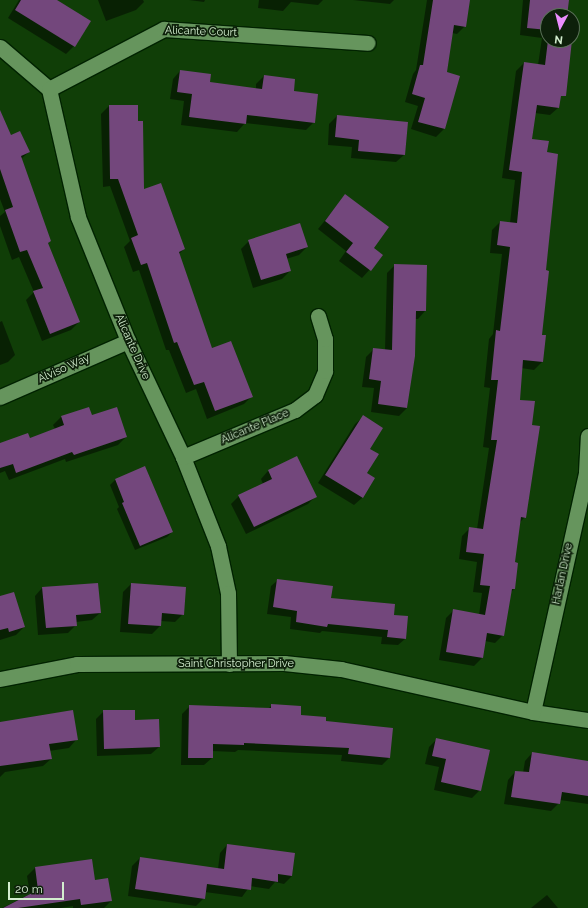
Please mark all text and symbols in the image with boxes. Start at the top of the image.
north arrow [540,8,580,48]
street label: Alicante Court [165,24,237,40]
text: N [554,32,564,46]
street label: Alicante Drive [112,312,152,382]
street label: Alviso Way [36,352,92,386]
street label: Alicante Place [219,407,291,447]
street label: Harlan Drive [550,542,576,606]
street label: Saint Christopher Drive [178,657,294,671]
scale bar [10,874,66,900]
text: 20 m [15,882,43,896]

